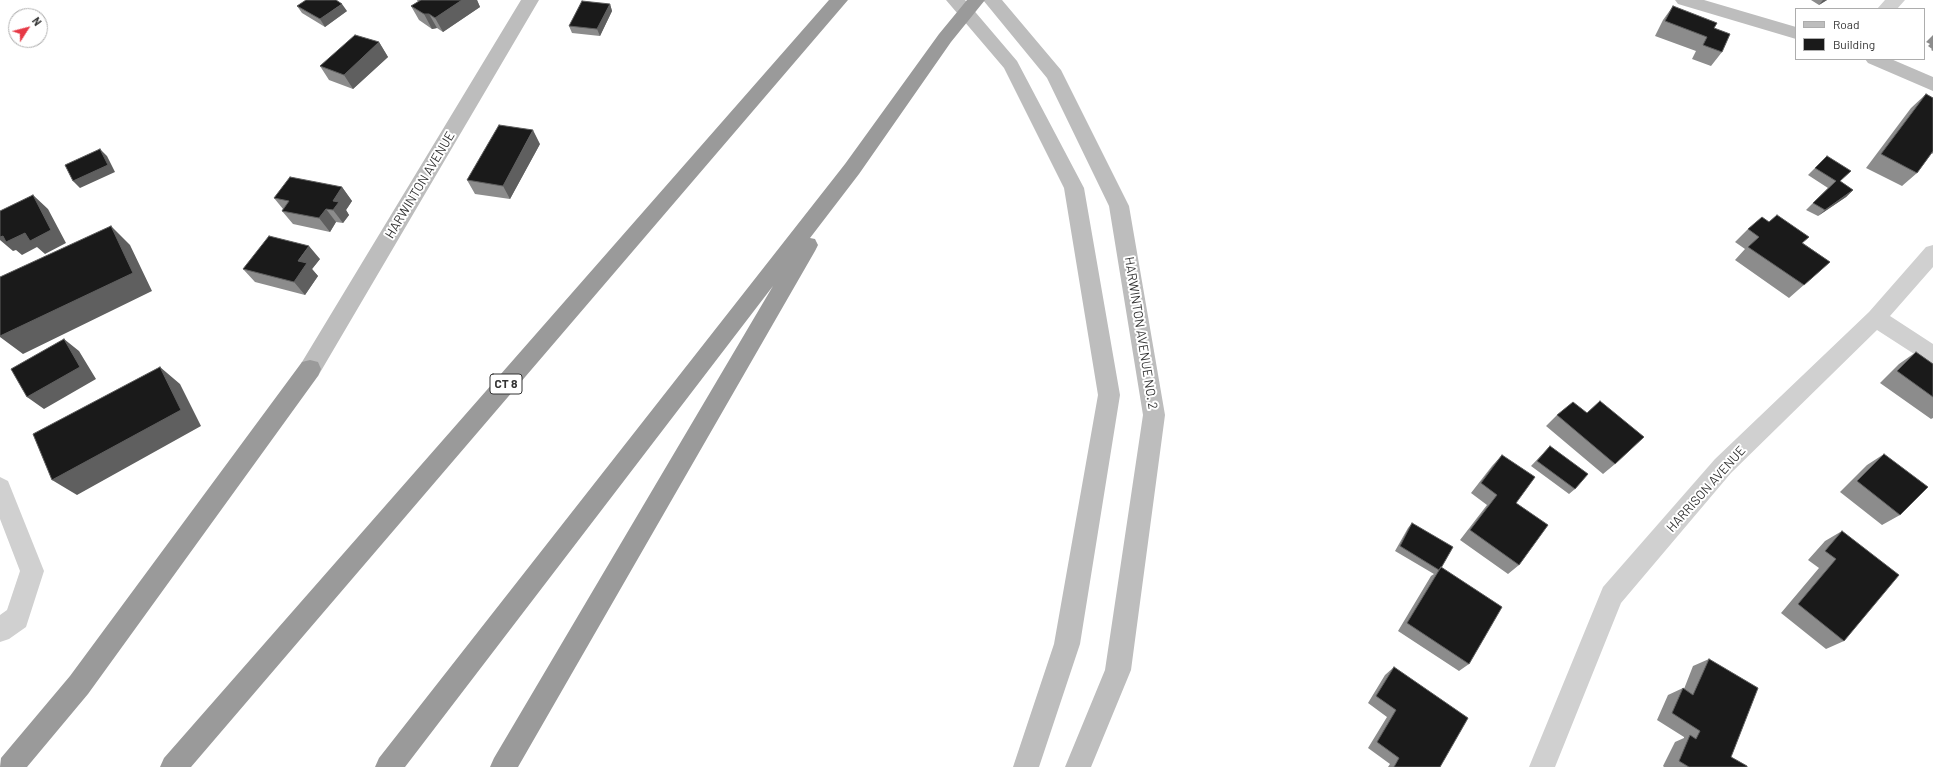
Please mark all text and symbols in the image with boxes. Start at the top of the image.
north arrow [8,8,48,48]
legend [1795,8,1925,60]
text: N [30,14,45,28]
text: Road [1833,17,1860,31]
text: Building [1833,37,1875,51]
street label: HARWINTON AVENUE [382,129,458,241]
street label: HARWINTON AVENUE NO. 2 [1121,256,1161,410]
road number: CT 8 [490,374,522,394]
street label: HARRISON AVENUE [1663,443,1749,535]

